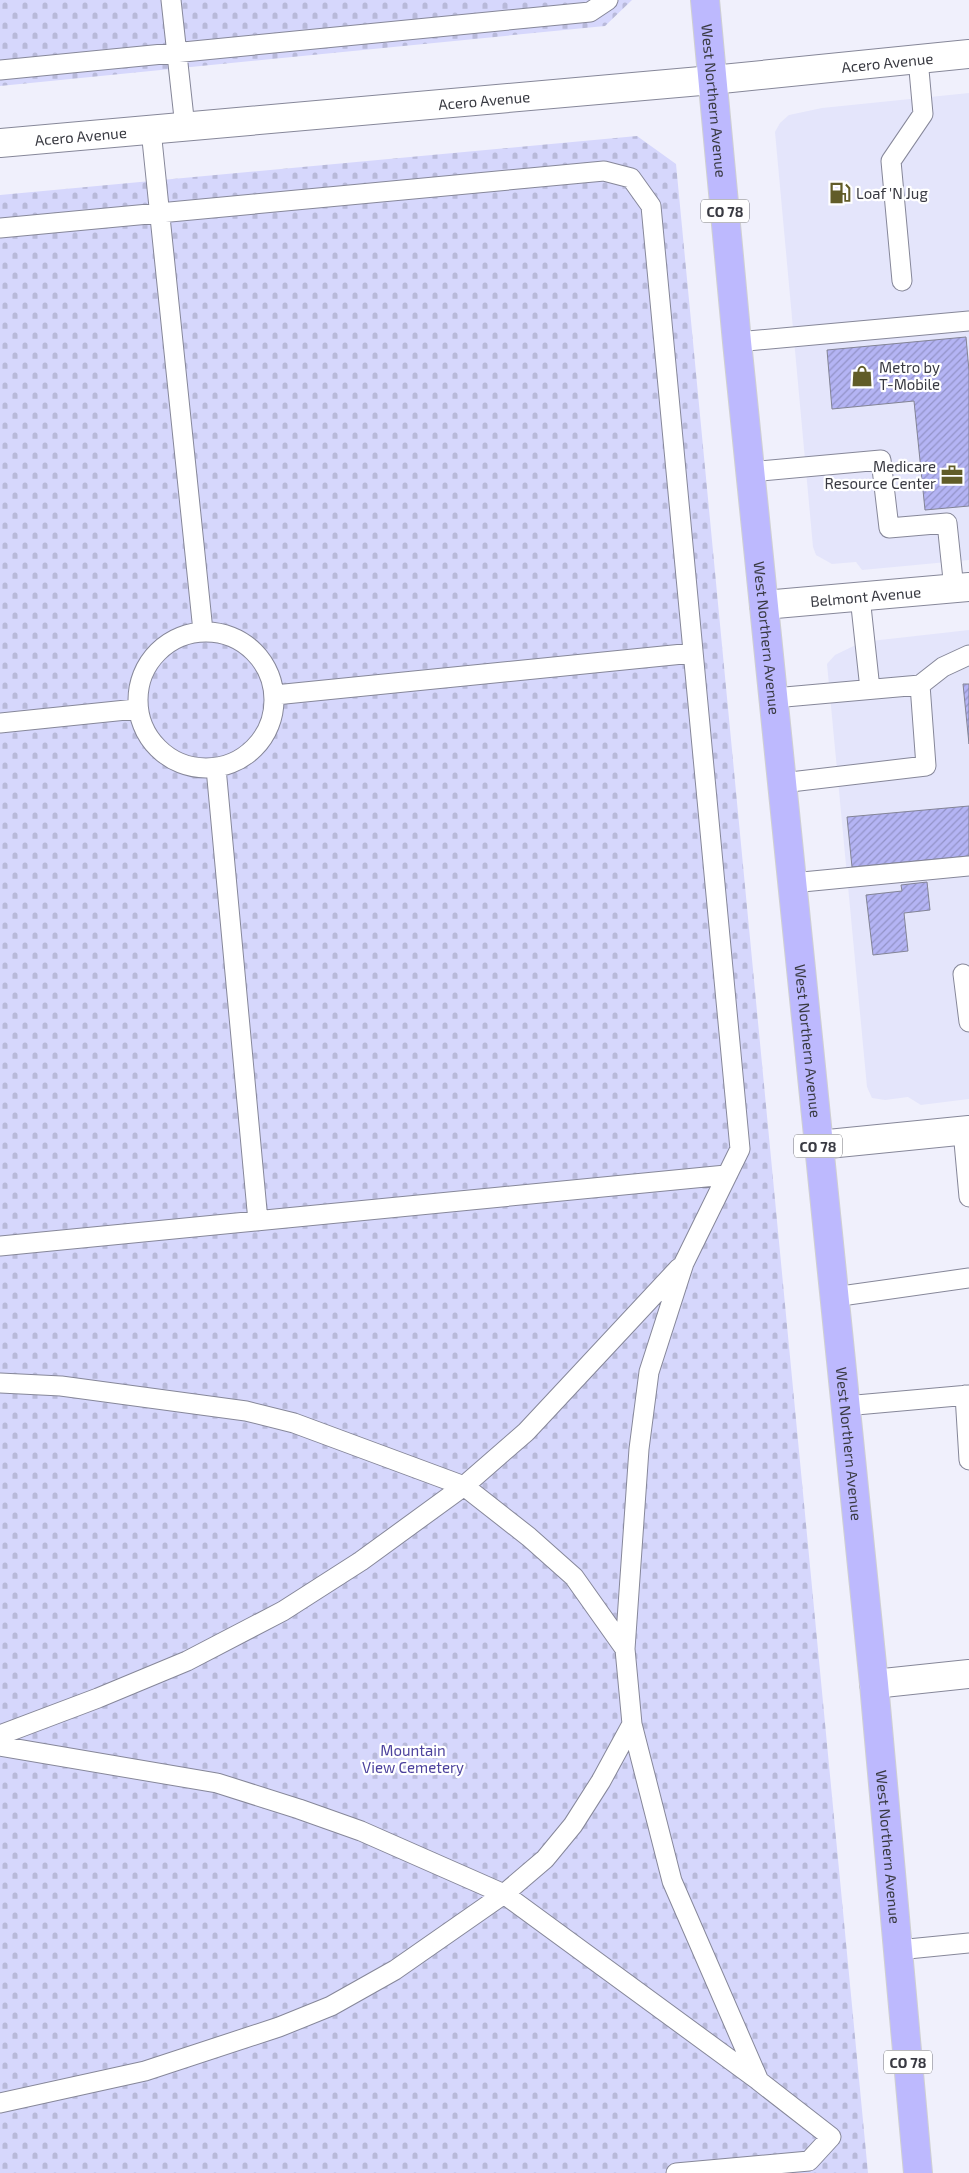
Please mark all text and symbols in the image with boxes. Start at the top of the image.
street label: West Northern Avenue [698,23,731,178]
street label: Acero Avenue [841,49,934,76]
street label: Acero Avenue [437,87,531,113]
street label: Acero Avenue [34,123,127,149]
fuel station icon: Loaf 'N Jug [827,180,853,206]
place label: Loaf 'N Jug [856,184,928,202]
road number: CO 78 [701,200,749,222]
place label: Metro by T-Mobile [879,358,940,393]
shop icon: Metro by T-Mobile [849,363,875,389]
place label: Medicare Resource Center [825,457,936,492]
office icon: Medicare Resource Center [939,462,965,488]
street label: West Northern Avenue [750,560,784,716]
street label: Belmont Avenue [809,582,922,610]
street label: West Northern Avenue [792,963,825,1119]
road number: CO 78 [794,1134,842,1158]
street label: West Northern Avenue [833,1366,866,1521]
park label: Mountain View Cemetery [362,1741,464,1776]
street label: West Northern Avenue [873,1769,905,1925]
road number: CO 78 [884,2050,932,2074]

